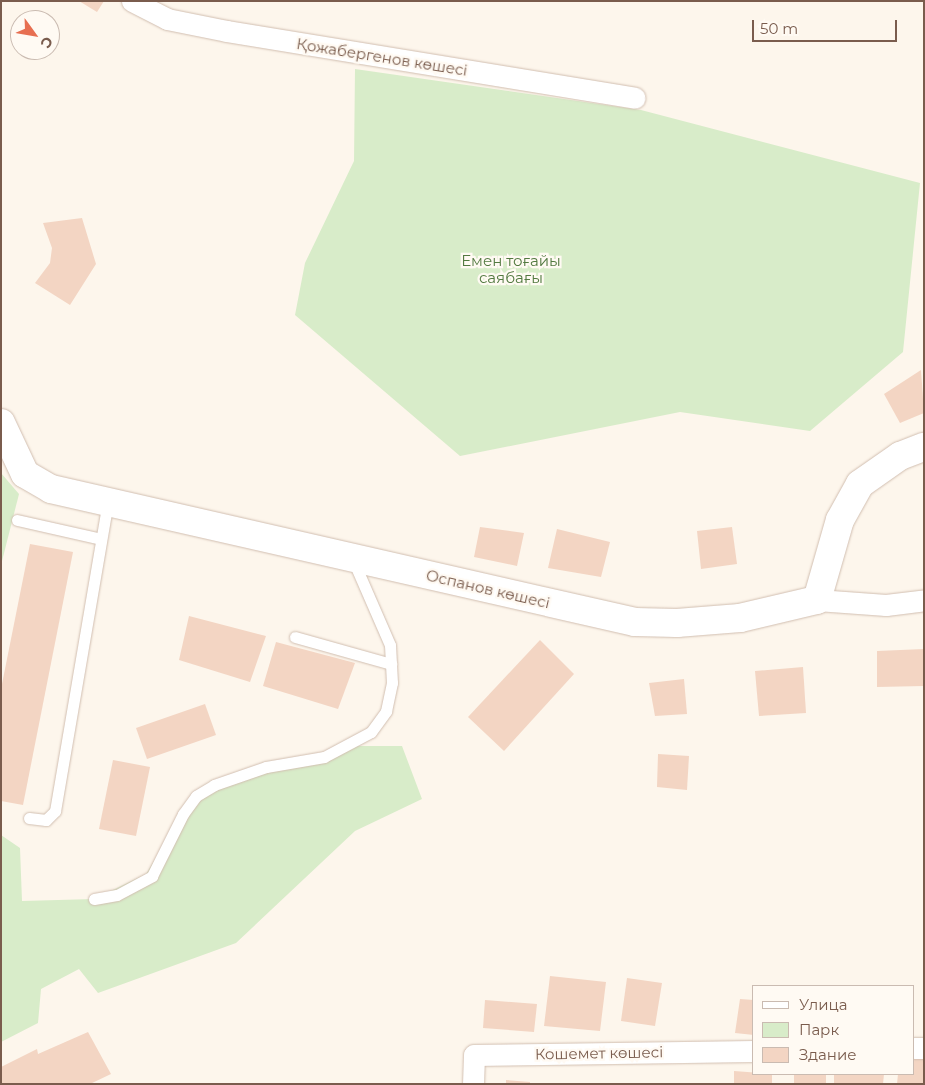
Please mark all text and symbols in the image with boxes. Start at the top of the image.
north arrow [10,10,60,60]
scale bar [755,10,900,42]
text: 50 m [760,19,798,38]
text: С [37,33,57,51]
street label: Қожабергенов көшесі [295,35,469,79]
park label: Емен тоғайы саябағы [461,251,561,286]
street label: Оспанов көшесі [424,566,552,612]
legend [752,985,915,1075]
text: Улица [799,995,847,1014]
text: Парк [799,1020,839,1039]
street label: Кошемет көшесі [535,1043,663,1063]
text: Здание [799,1045,857,1064]

